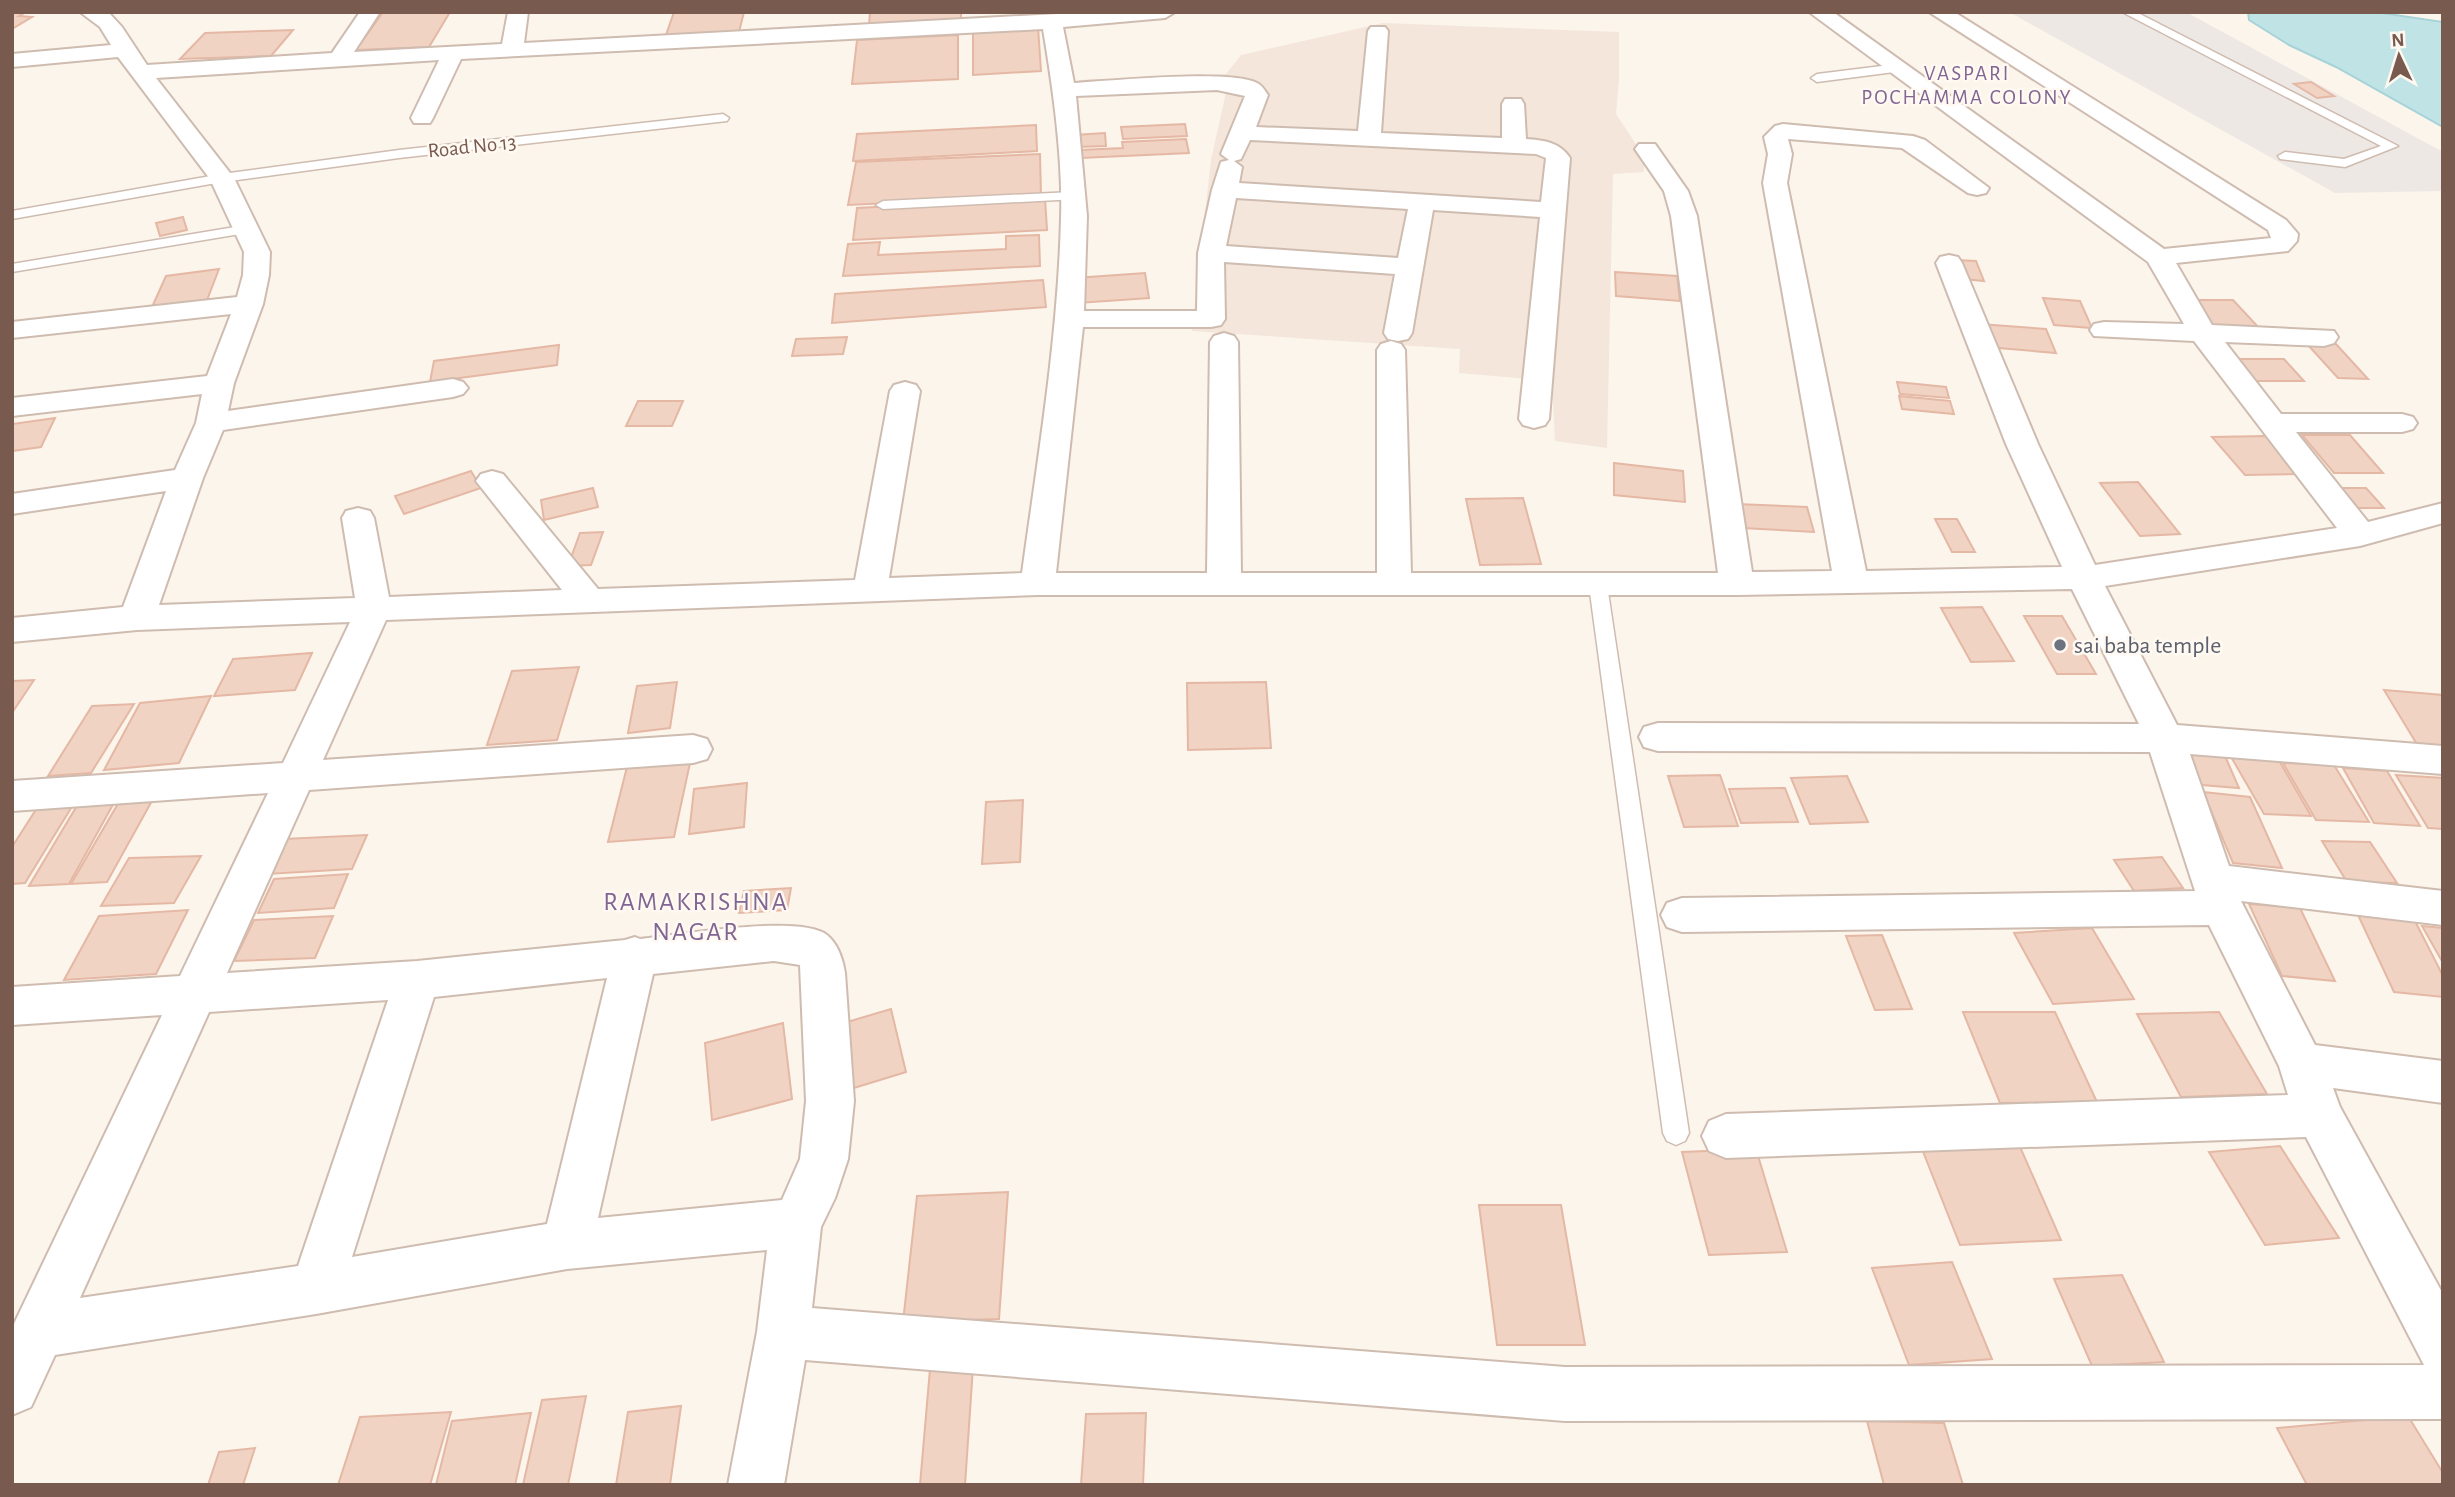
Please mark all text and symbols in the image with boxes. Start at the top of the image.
north arrow [2364,21,2434,91]
text: N [2391,31,2405,50]
district label: VASPARI POCHAMMA COLONY [1861,63,2073,108]
street label: Road No 13 [427,131,517,162]
place label: sai baba temple [2074,634,2221,658]
marker: sai baba temple [2052,637,2068,653]
district label: RAMAKRISHNA NAGAR [603,889,789,945]

